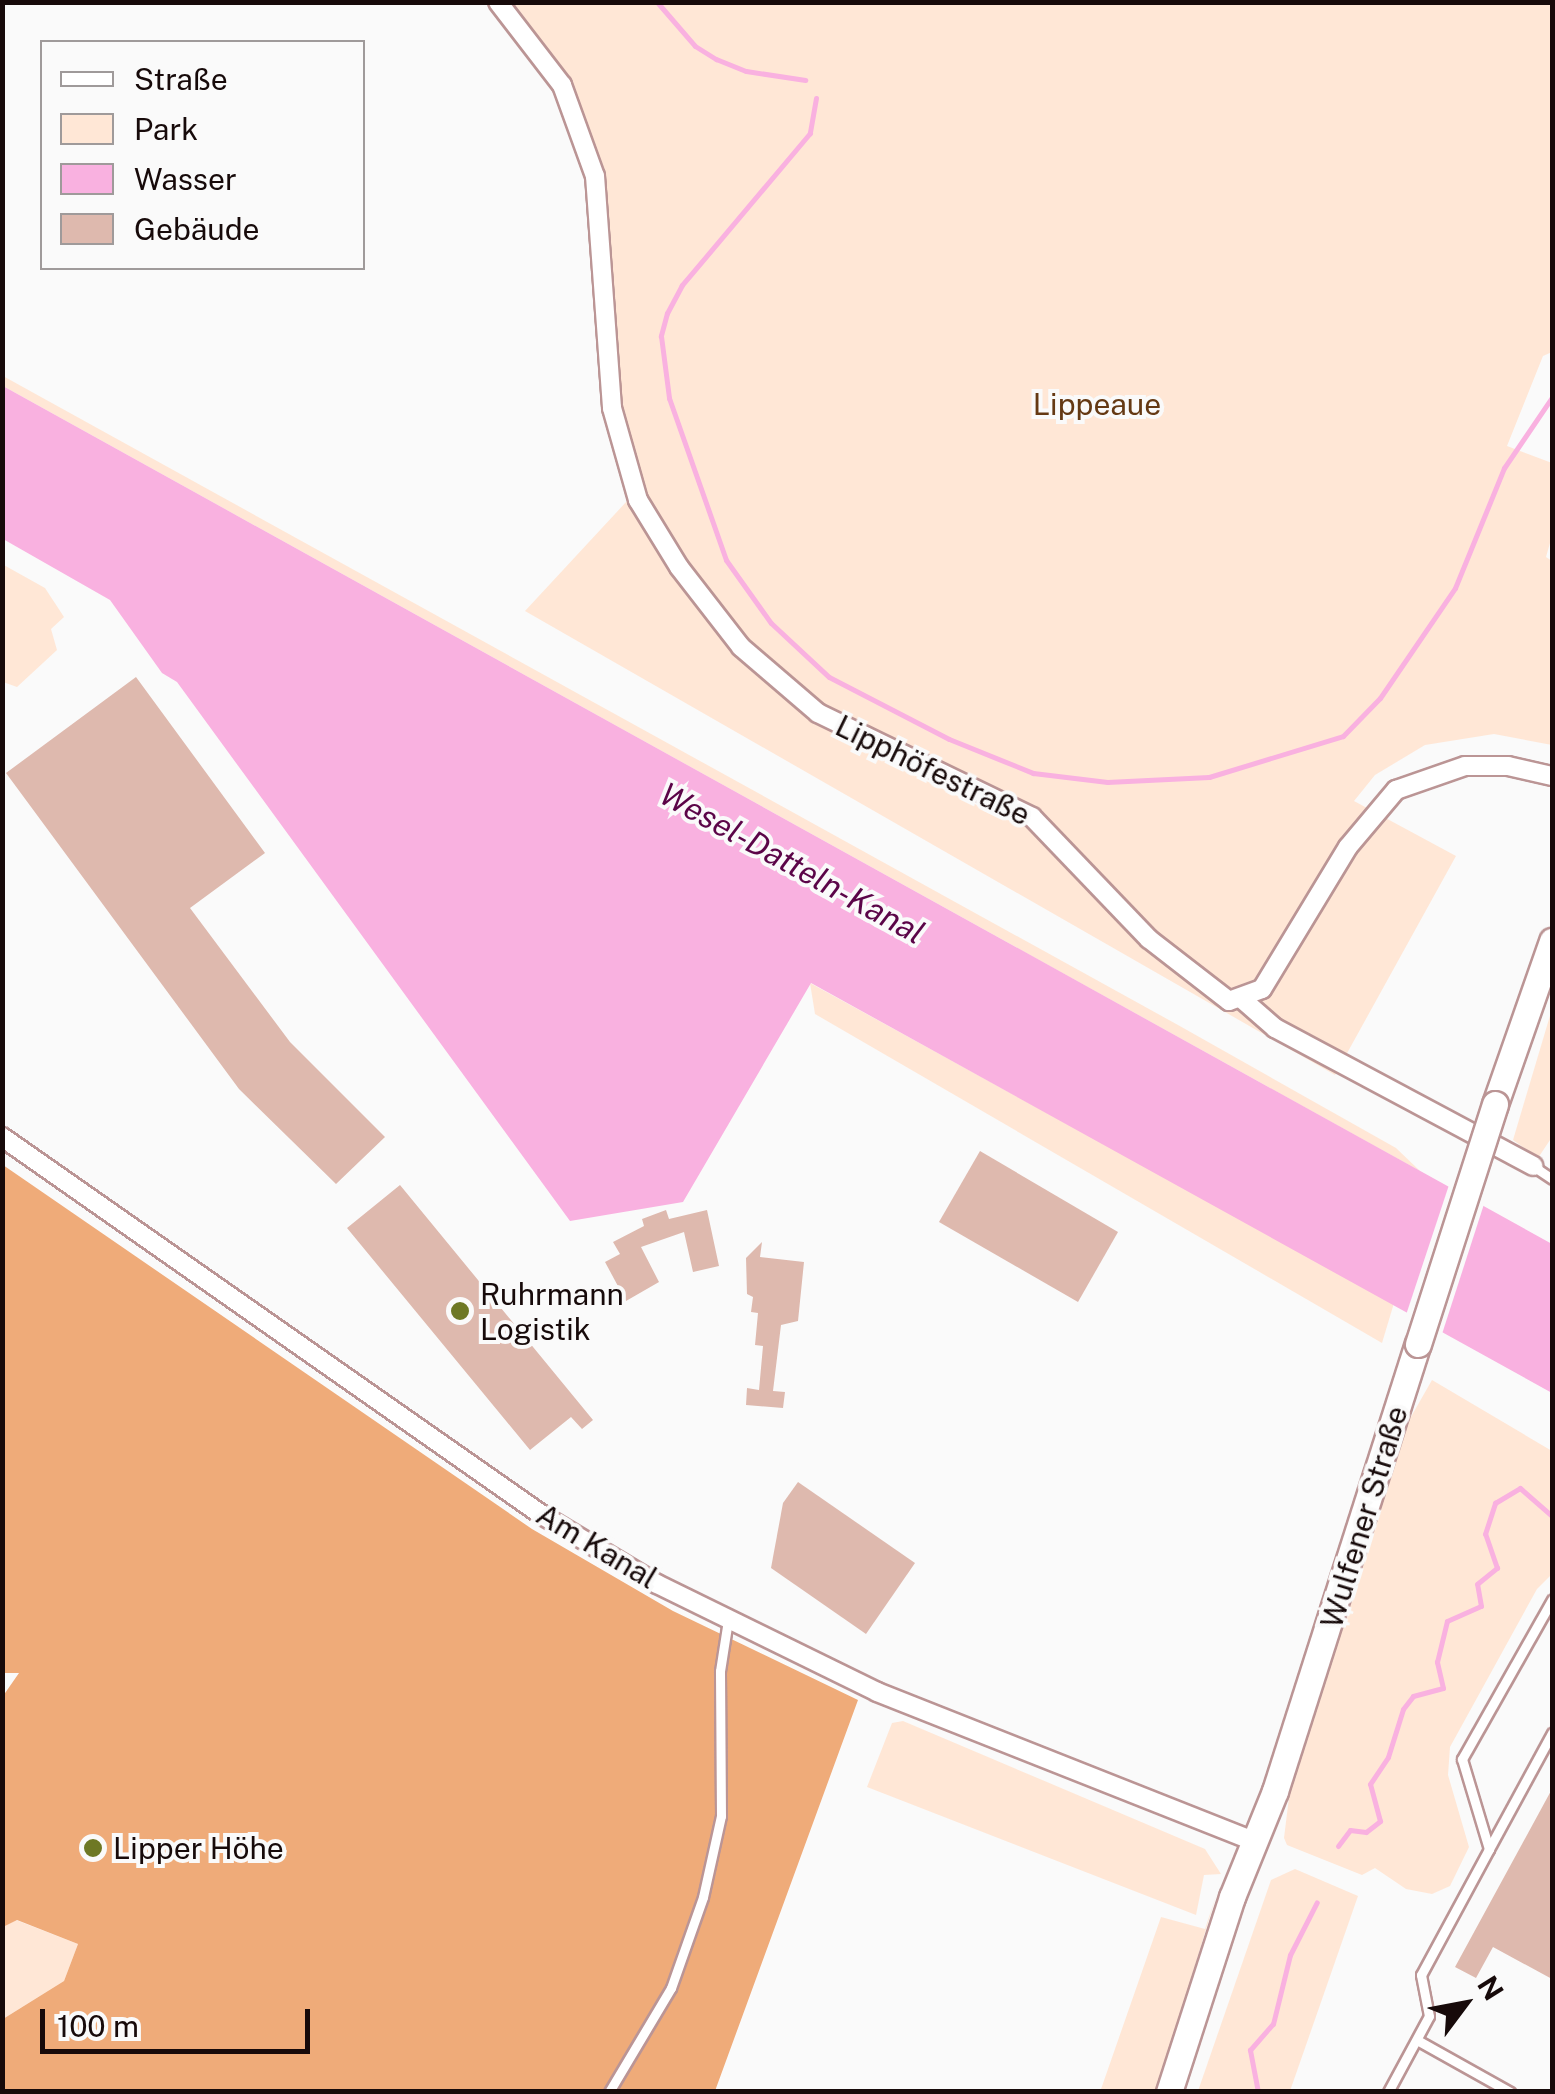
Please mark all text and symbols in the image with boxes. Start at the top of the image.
legend [40,40,365,270]
text: Straße [134,61,228,97]
text: Park [134,111,198,147]
text: Wasser [134,161,237,197]
text: Gebäude [134,211,260,247]
park label: Lippeaue [1033,386,1161,422]
street label: Lipphöfestraße [830,707,1036,833]
water label: Wesel-Datteln-Kanal [653,775,931,953]
place label: Ruhrmann Logistik [480,1276,624,1346]
marker: Ruhrmann Logistik [449,1300,471,1322]
street label: Wulfener Straße [1313,1402,1415,1632]
street label: Am Kanal [530,1496,664,1596]
place label: Lipper Höhe [113,1830,284,1866]
marker: Lipper Höhe [82,1837,104,1859]
north arrow [1415,1954,1515,2054]
text: N [1471,1970,1511,2006]
scale bar [45,1989,315,2051]
text: 100 m [57,2008,139,2044]

